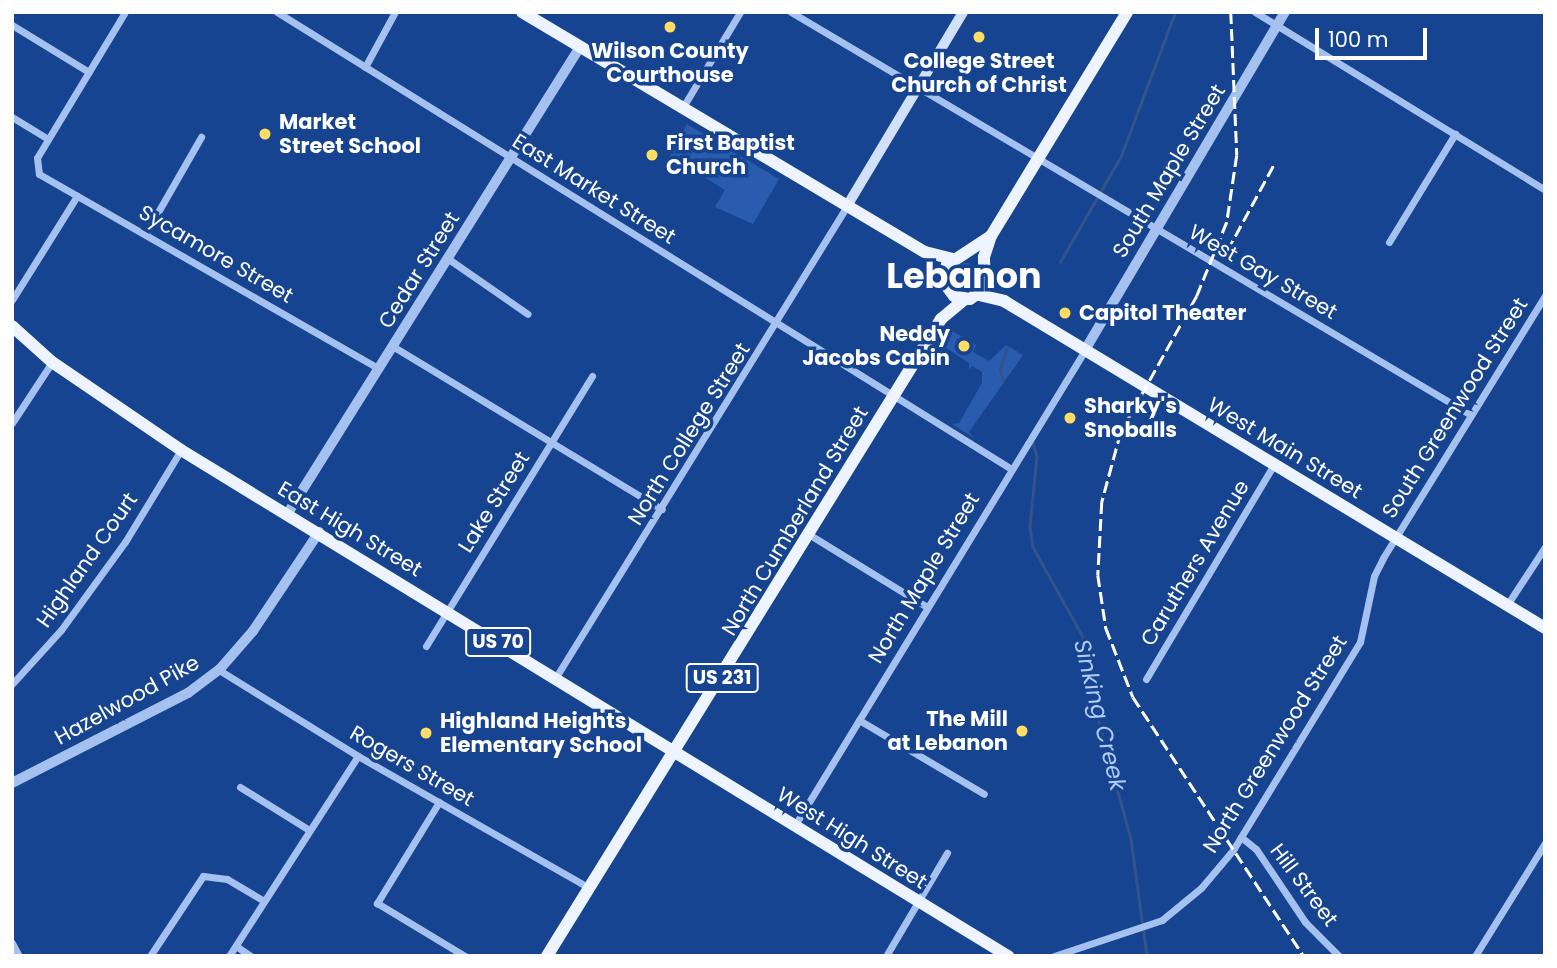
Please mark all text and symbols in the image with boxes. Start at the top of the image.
scale bar [1319,14,1431,58]
marker: Wilson County Courthouse [662,19,678,35]
text: 100 m [1328,25,1388,54]
marker: College Street Church of Christ [971,29,987,45]
place label: Wilson County Courthouse [591,38,749,88]
place label: College Street Church of Christ [891,48,1067,98]
street label: South Maple Street [1107,80,1231,262]
place label: Market Street School [279,109,421,159]
marker: Market Street School [257,126,273,142]
street label: East Market Street [508,129,680,249]
place label: First Baptist Church [666,130,795,180]
marker: First Baptist Church [644,147,660,163]
street label: Sycamore Street [134,200,298,308]
street label: Cedar Street [373,207,465,333]
street label: West Gay Street [1184,219,1342,325]
district label: Lebanon [886,255,1042,297]
street label: South Greenwood Street [1377,293,1533,523]
place label: Capitol Theater [1079,300,1246,326]
marker: Capitol Theater [1057,305,1073,321]
place label: Neddy Jacobs Cabin [802,321,950,371]
street label: North College Street [623,338,755,530]
marker: Neddy Jacobs Cabin [956,338,972,354]
street label: West Main Street [1203,392,1367,504]
place label: Sharky's Snoballs [1084,393,1177,443]
street label: North Cumberland Street [716,402,874,640]
marker: Sharky's Snoballs [1062,410,1078,426]
street label: Lake Street [453,447,535,557]
street label: Caruthers Avenue [1136,475,1254,651]
street label: East High Street [273,476,427,582]
street label: Highland Court [31,488,143,632]
street label: North Maple Street [863,488,985,668]
road number: US 70 [465,626,531,657]
street label: North Greenwood Street [1198,631,1352,857]
water label: Sinking Creek [1068,636,1132,794]
street label: Hazelwood Pike [50,650,204,750]
road number: US 231 [685,663,759,694]
place label: The Mill at Lebanon [888,706,1008,756]
place label: Highland Heights Elementary School [440,708,642,758]
street label: Rogers Street [345,720,479,812]
marker: The Mill at Lebanon [1014,723,1030,739]
marker: Highland Heights Elementary School [418,725,434,741]
street label: West High Street [772,782,932,894]
street label: Hill Street [1265,839,1343,931]

